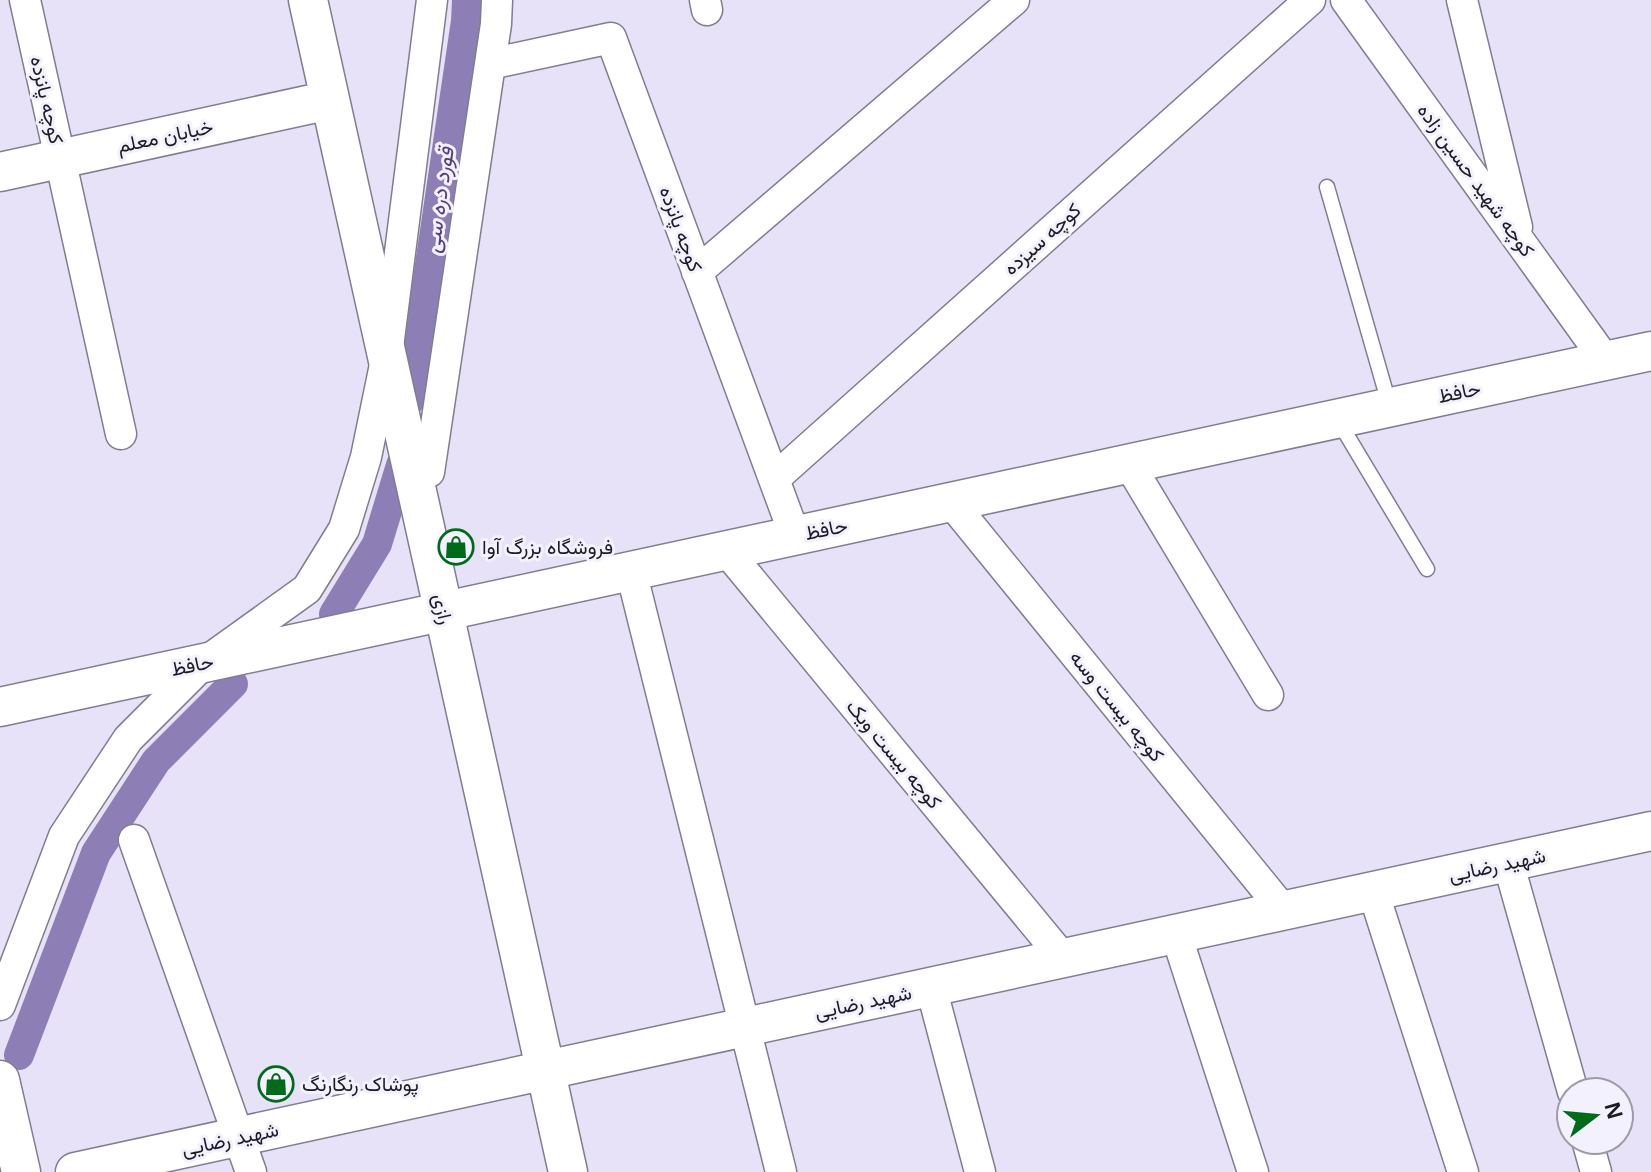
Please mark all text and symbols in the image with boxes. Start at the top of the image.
street label: کوچه پانزده [23,54,68,147]
street label: کوچه شهید حسین زاده [1411,99,1539,263]
street label: خیابان معلم [115,115,215,159]
water label: قورد دره سی [419,144,460,255]
street label: کوچه پانزده [653,183,707,276]
street label: کوچه سیزده [999,199,1087,281]
street label: حافظ [1436,377,1482,407]
street label: حافظ [803,514,849,544]
shop icon: فروشگاه بزرگ آوا [437,528,475,566]
place label: فروشگاه بزرگ آوا [482,536,613,560]
street label: رازی [427,591,457,627]
street label: کوچه بیست وسه [1063,646,1169,768]
street label: حافظ [169,650,215,680]
street label: کوچه بیست ویک [840,695,946,815]
street label: شهید رضایی [1447,844,1548,888]
street label: شهید رضایی [813,981,914,1025]
shop icon: پوشاک رنگارنگ [257,1065,295,1103]
place label: پوشاک رنگارنگ [302,1073,419,1098]
north arrow [1555,1076,1635,1156]
text: N [1600,1100,1628,1122]
street label: شهید رضایی [180,1118,281,1162]

